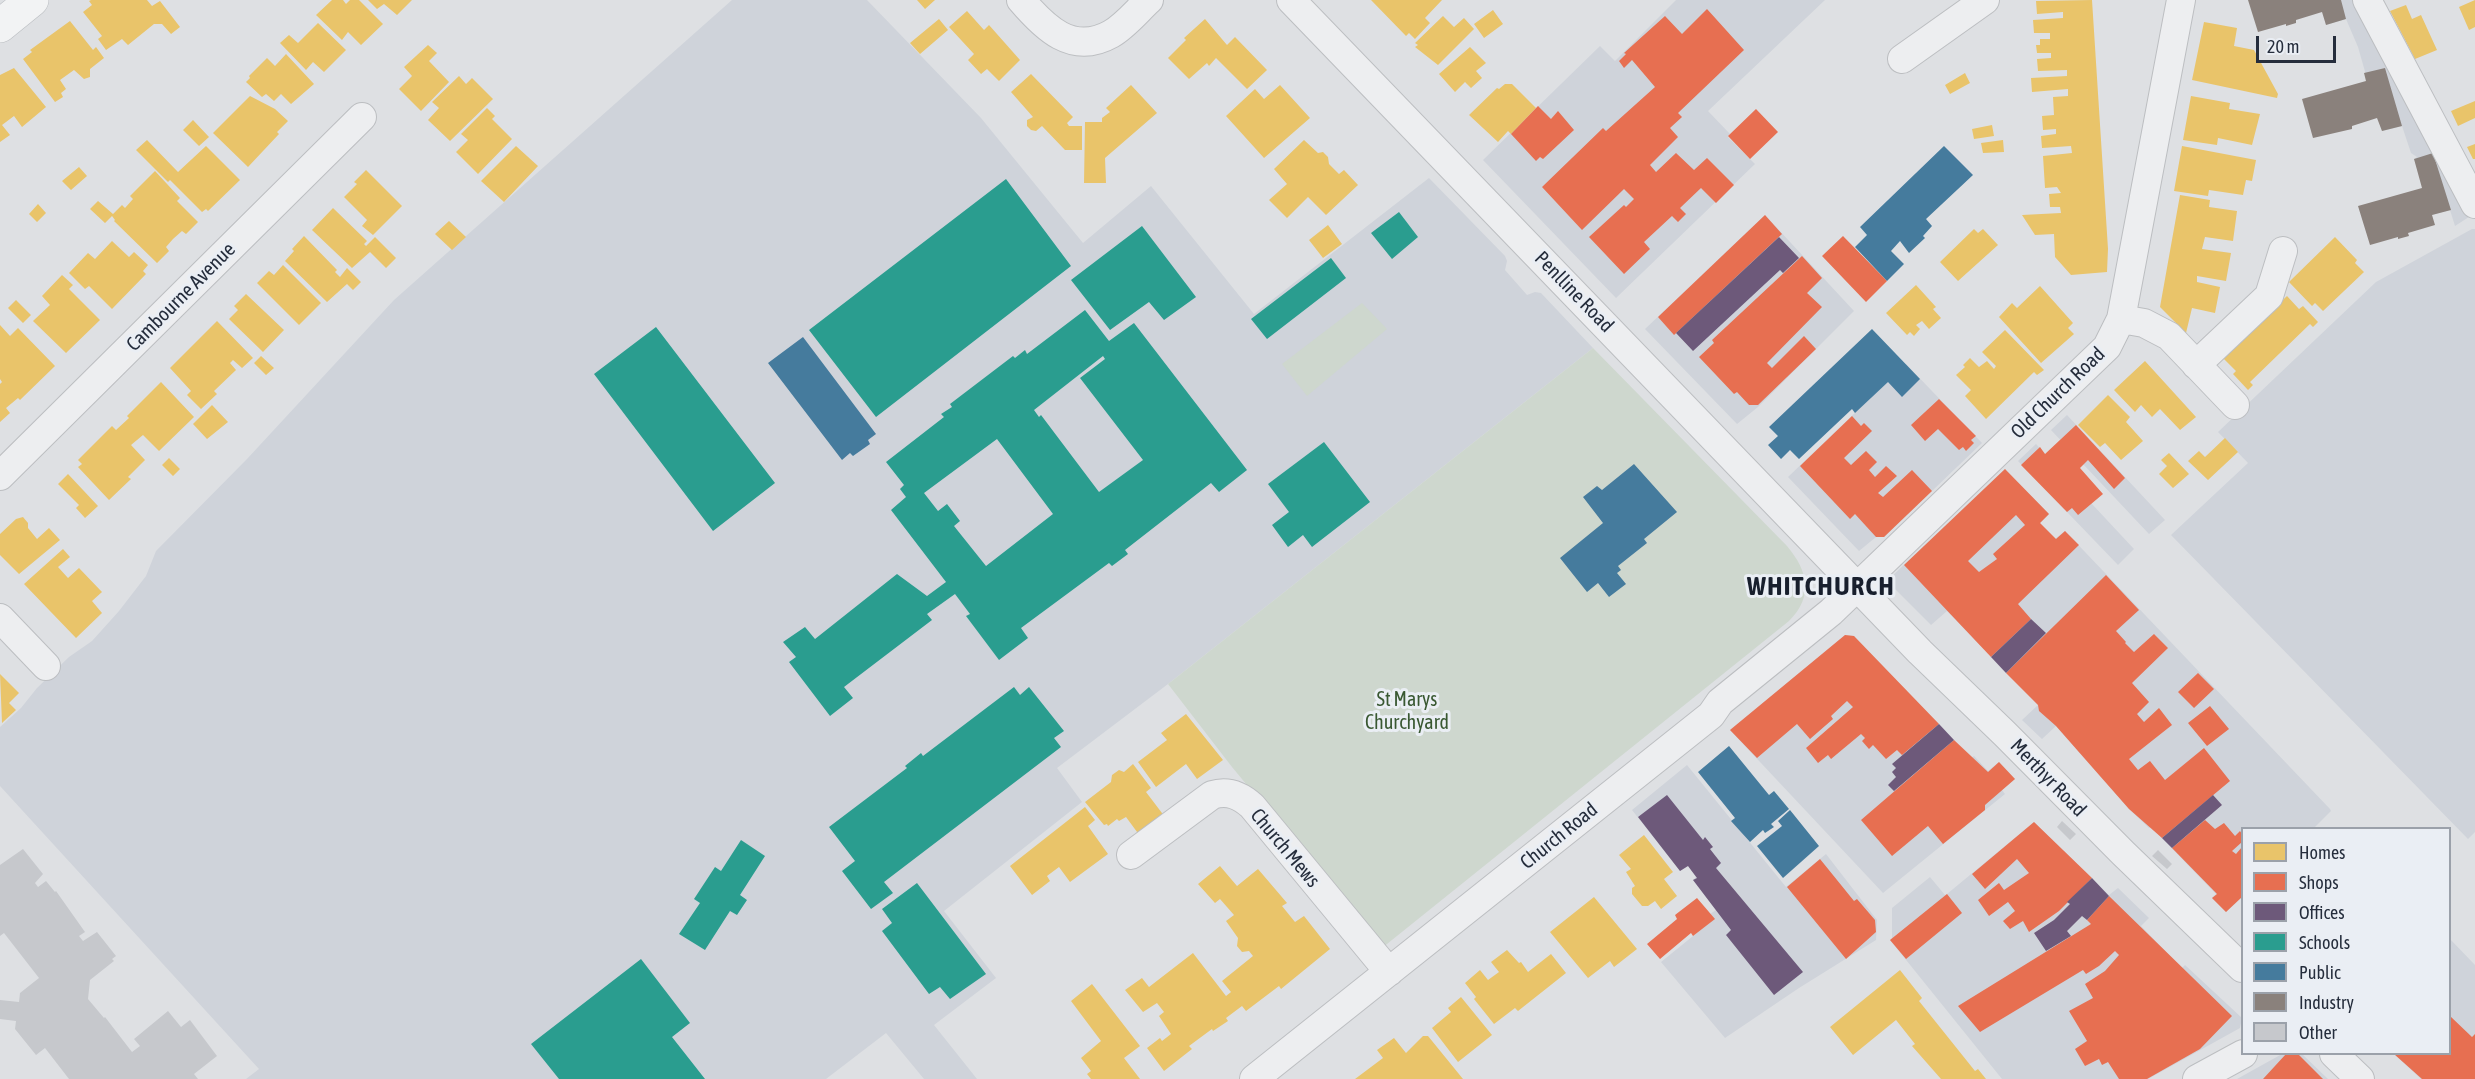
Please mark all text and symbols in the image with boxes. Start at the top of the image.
scale bar [2259,24,2338,62]
text: 20 m [2267,36,2299,57]
street label: Cambourne Avenue [122,238,240,356]
street label: Penlline Road [1529,247,1619,337]
street label: Old Church Road [2006,342,2110,444]
district label: WHITCHURCH [1747,571,1895,603]
park label: St Marys Churchyard [1365,688,1449,735]
street label: Merthyr Road [2005,734,2091,822]
street label: Church Road [1516,798,1602,874]
street label: Church Mews [1245,804,1325,892]
legend [2241,827,2451,1055]
text: Homes [2299,842,2345,863]
text: Shops [2299,872,2339,893]
text: Offices [2299,902,2345,923]
text: Schools [2299,932,2350,953]
text: Public [2299,962,2341,983]
text: Industry [2299,992,2354,1013]
text: Other [2299,1022,2337,1043]

